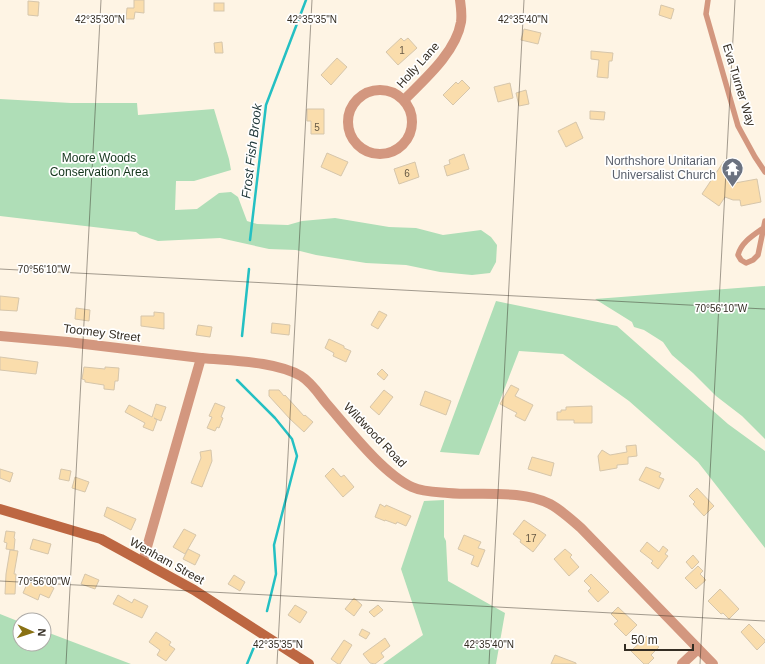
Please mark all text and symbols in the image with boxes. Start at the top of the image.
text: 42°35'30"N [75,14,125,25]
text: 42°35'35"N [287,14,337,25]
text: 42°35'40"N [498,14,548,25]
street label: Holly Lane [394,39,442,91]
street label: Eva Turner Way [720,42,758,128]
house number: 1 [399,45,405,56]
water label: Frost Fish Brook [238,101,265,199]
house number: 5 [314,122,320,133]
park label: Moore Woods Conservation Area [50,151,149,179]
place label: Northshore Unitarian Universalist Church [605,154,716,182]
temple icon: Northshore Unitarian Universalist Church [719,155,745,188]
house number: 6 [404,168,410,179]
text: 70°56'10"W [18,264,71,275]
text: 70°56'10"W [695,303,748,314]
street label: Toomey Street [63,321,142,345]
street label: Wildwood Road [341,400,409,470]
house number: 17 [525,533,537,544]
street label: Wenham Street [127,535,207,588]
text: 70°56'00"W [18,576,71,587]
north arrow [12,612,52,652]
scale bar [625,626,693,652]
text: N [36,628,48,637]
text: 50 m [631,633,658,647]
text: 42°35'35"N [253,639,303,650]
text: 42°35'40"N [464,639,514,650]

